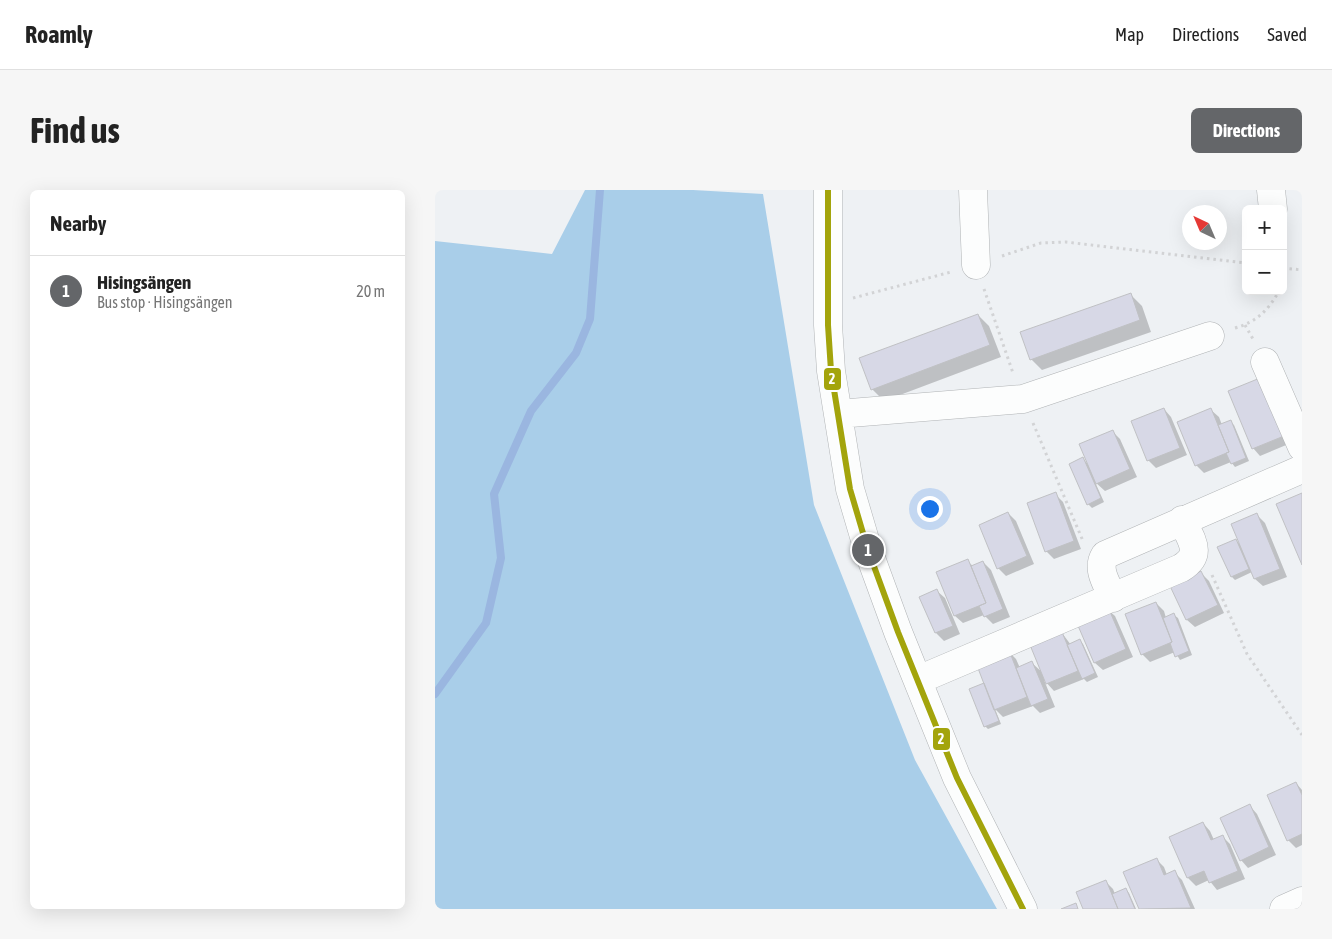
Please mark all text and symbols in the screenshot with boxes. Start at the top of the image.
text: Roamly [25,21,93,48]
text: Map [1115,24,1144,45]
text: Directions [1172,24,1239,45]
text: Saved [1267,24,1307,45]
button: Directions [1191,108,1302,153]
text: Find us [30,110,120,150]
north arrow [1182,205,1227,250]
map controls [1242,205,1287,295]
button: + [1242,205,1287,250]
text: Nearby [50,211,106,235]
button: − [1242,250,1287,295]
text: Hisingsängen [97,271,191,293]
text: 1 [62,282,70,300]
text: 20 m [356,282,385,300]
text: Bus stop · Hisingsängen [97,293,233,311]
line badge: 2 [823,367,842,391]
text: 2 [829,371,836,387]
your location [917,496,943,522]
pin: 1 [852,531,884,569]
line badge: 2 [932,727,951,751]
text: 2 [938,731,945,747]

